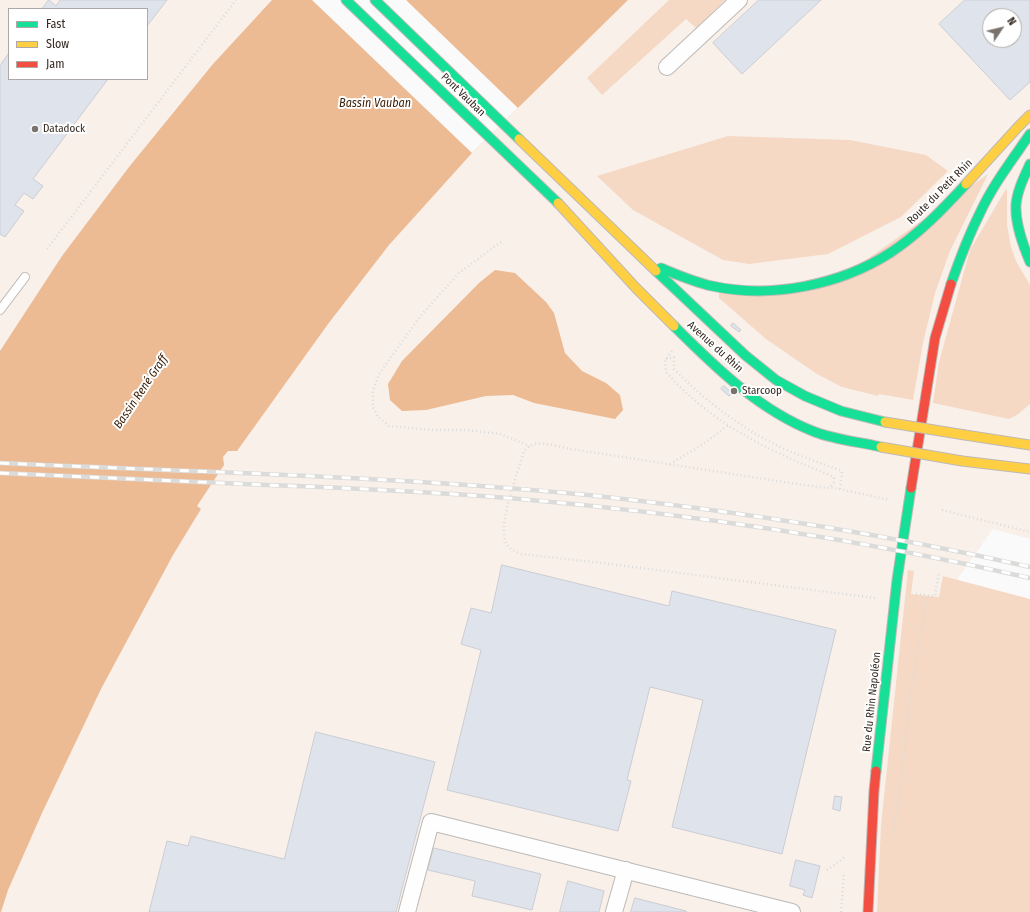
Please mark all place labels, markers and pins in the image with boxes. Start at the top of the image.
place label: Datadock [43,122,85,136]
marker: Datadock [30,124,40,134]
place label: Starcoop [742,384,782,398]
marker: Starcoop [729,386,739,396]

